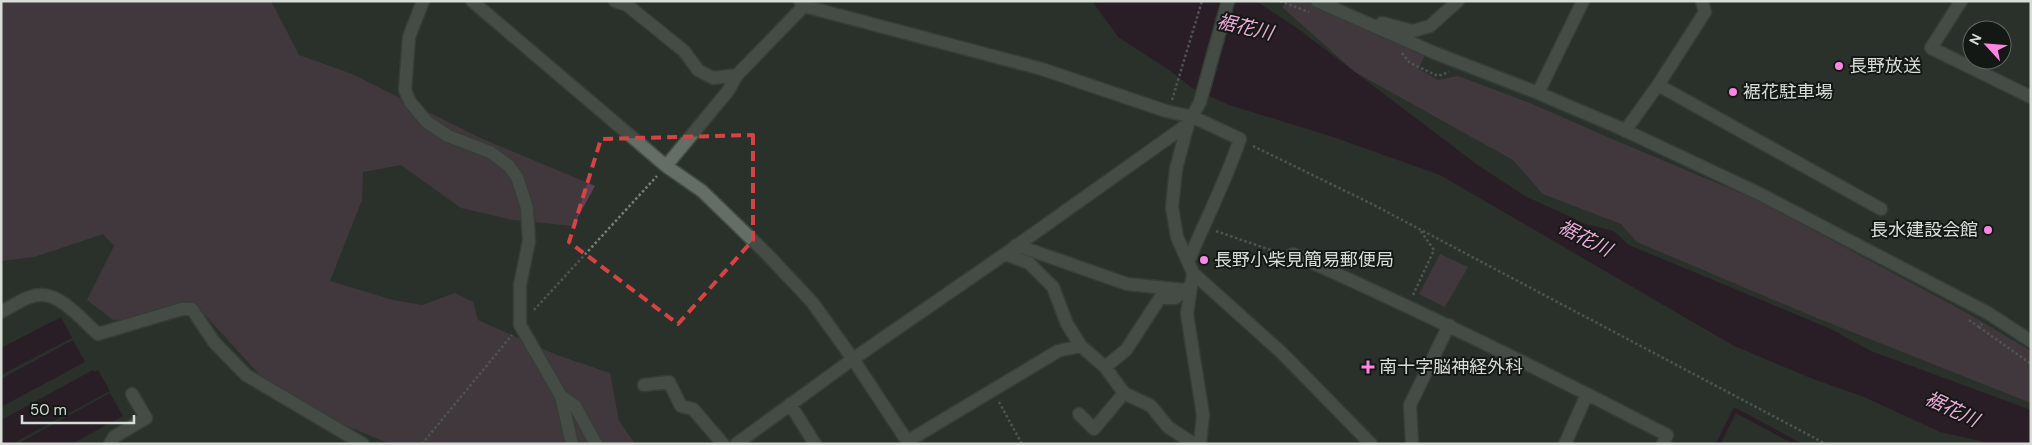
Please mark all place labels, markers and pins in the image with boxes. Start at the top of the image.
place label: 長野放送 [1849,54,1921,78]
marker: 長野放送 [1833,60,1845,72]
place label: 裾花駐車場 [1743,80,1833,104]
marker: 裾花駐車場 [1727,86,1739,98]
place label: 長水建設会館 [1870,218,1978,242]
marker: 長水建設会館 [1982,224,1994,236]
place label: 長野小柴見簡易郵便局 [1214,248,1394,272]
marker: 長野小柴見簡易郵便局 [1198,254,1210,266]
place label: 南十字脳神経外科 [1379,355,1523,379]
marker: 南十字脳神経外科 [1361,360,1375,374]

